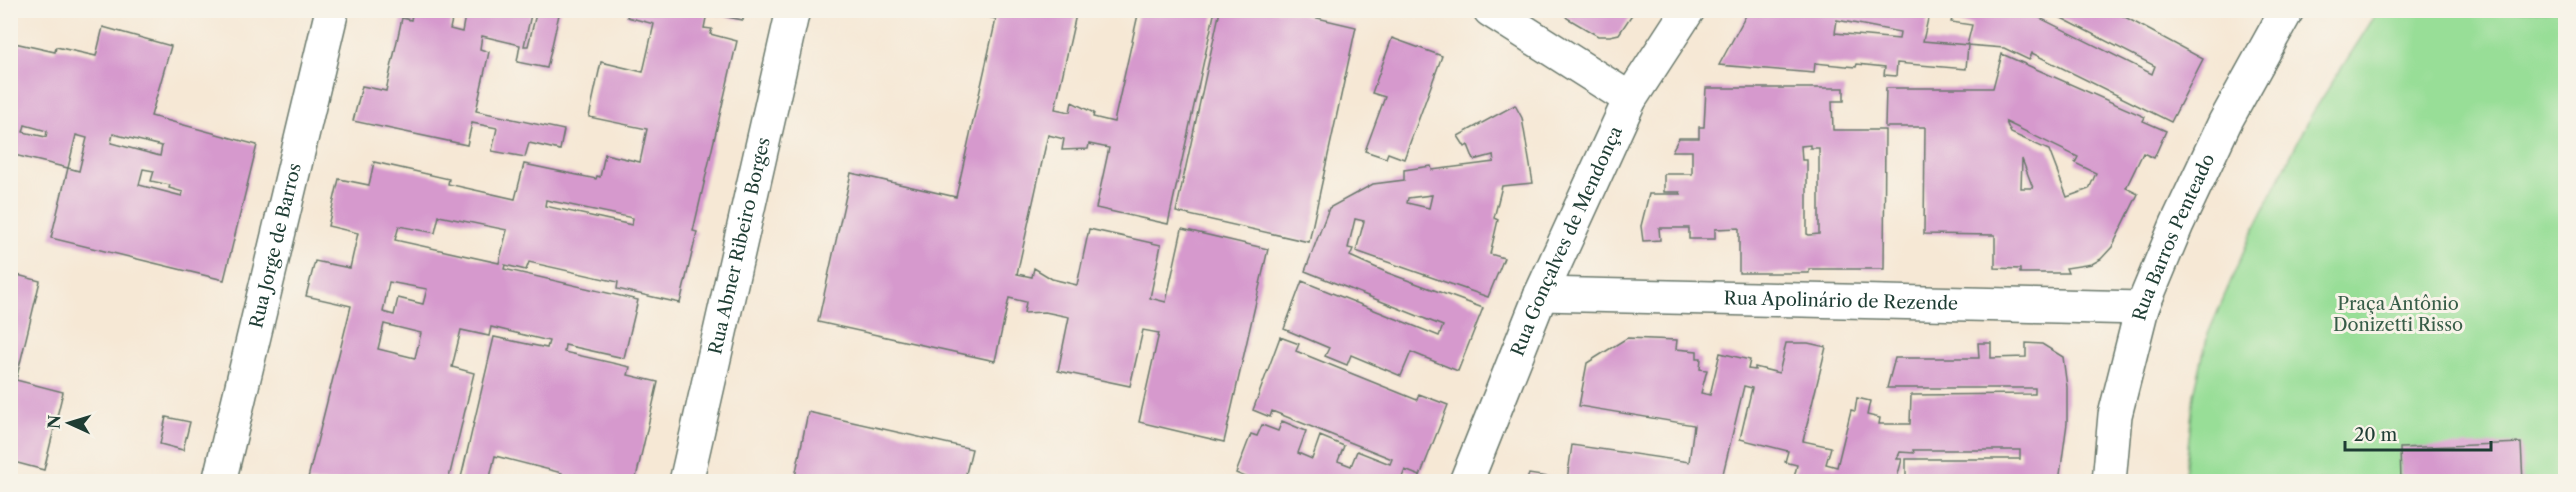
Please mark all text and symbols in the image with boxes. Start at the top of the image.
street label: Rua Gonçalves de Mendonça [1506,122,1627,359]
street label: Rua Abner Ribeiro Borges [704,135,775,357]
street label: Rua Barros Penteado [2128,150,2219,323]
street label: Rua Jorge de Barros [245,161,306,330]
street label: Rua Apolinário de Rezende [1723,287,1958,315]
park label: Praça Antônio Donizetti Risso [2333,293,2463,336]
north arrow [39,393,99,453]
text: N [44,414,65,430]
scale bar [2345,414,2490,452]
text: 20 m [2354,424,2398,446]

